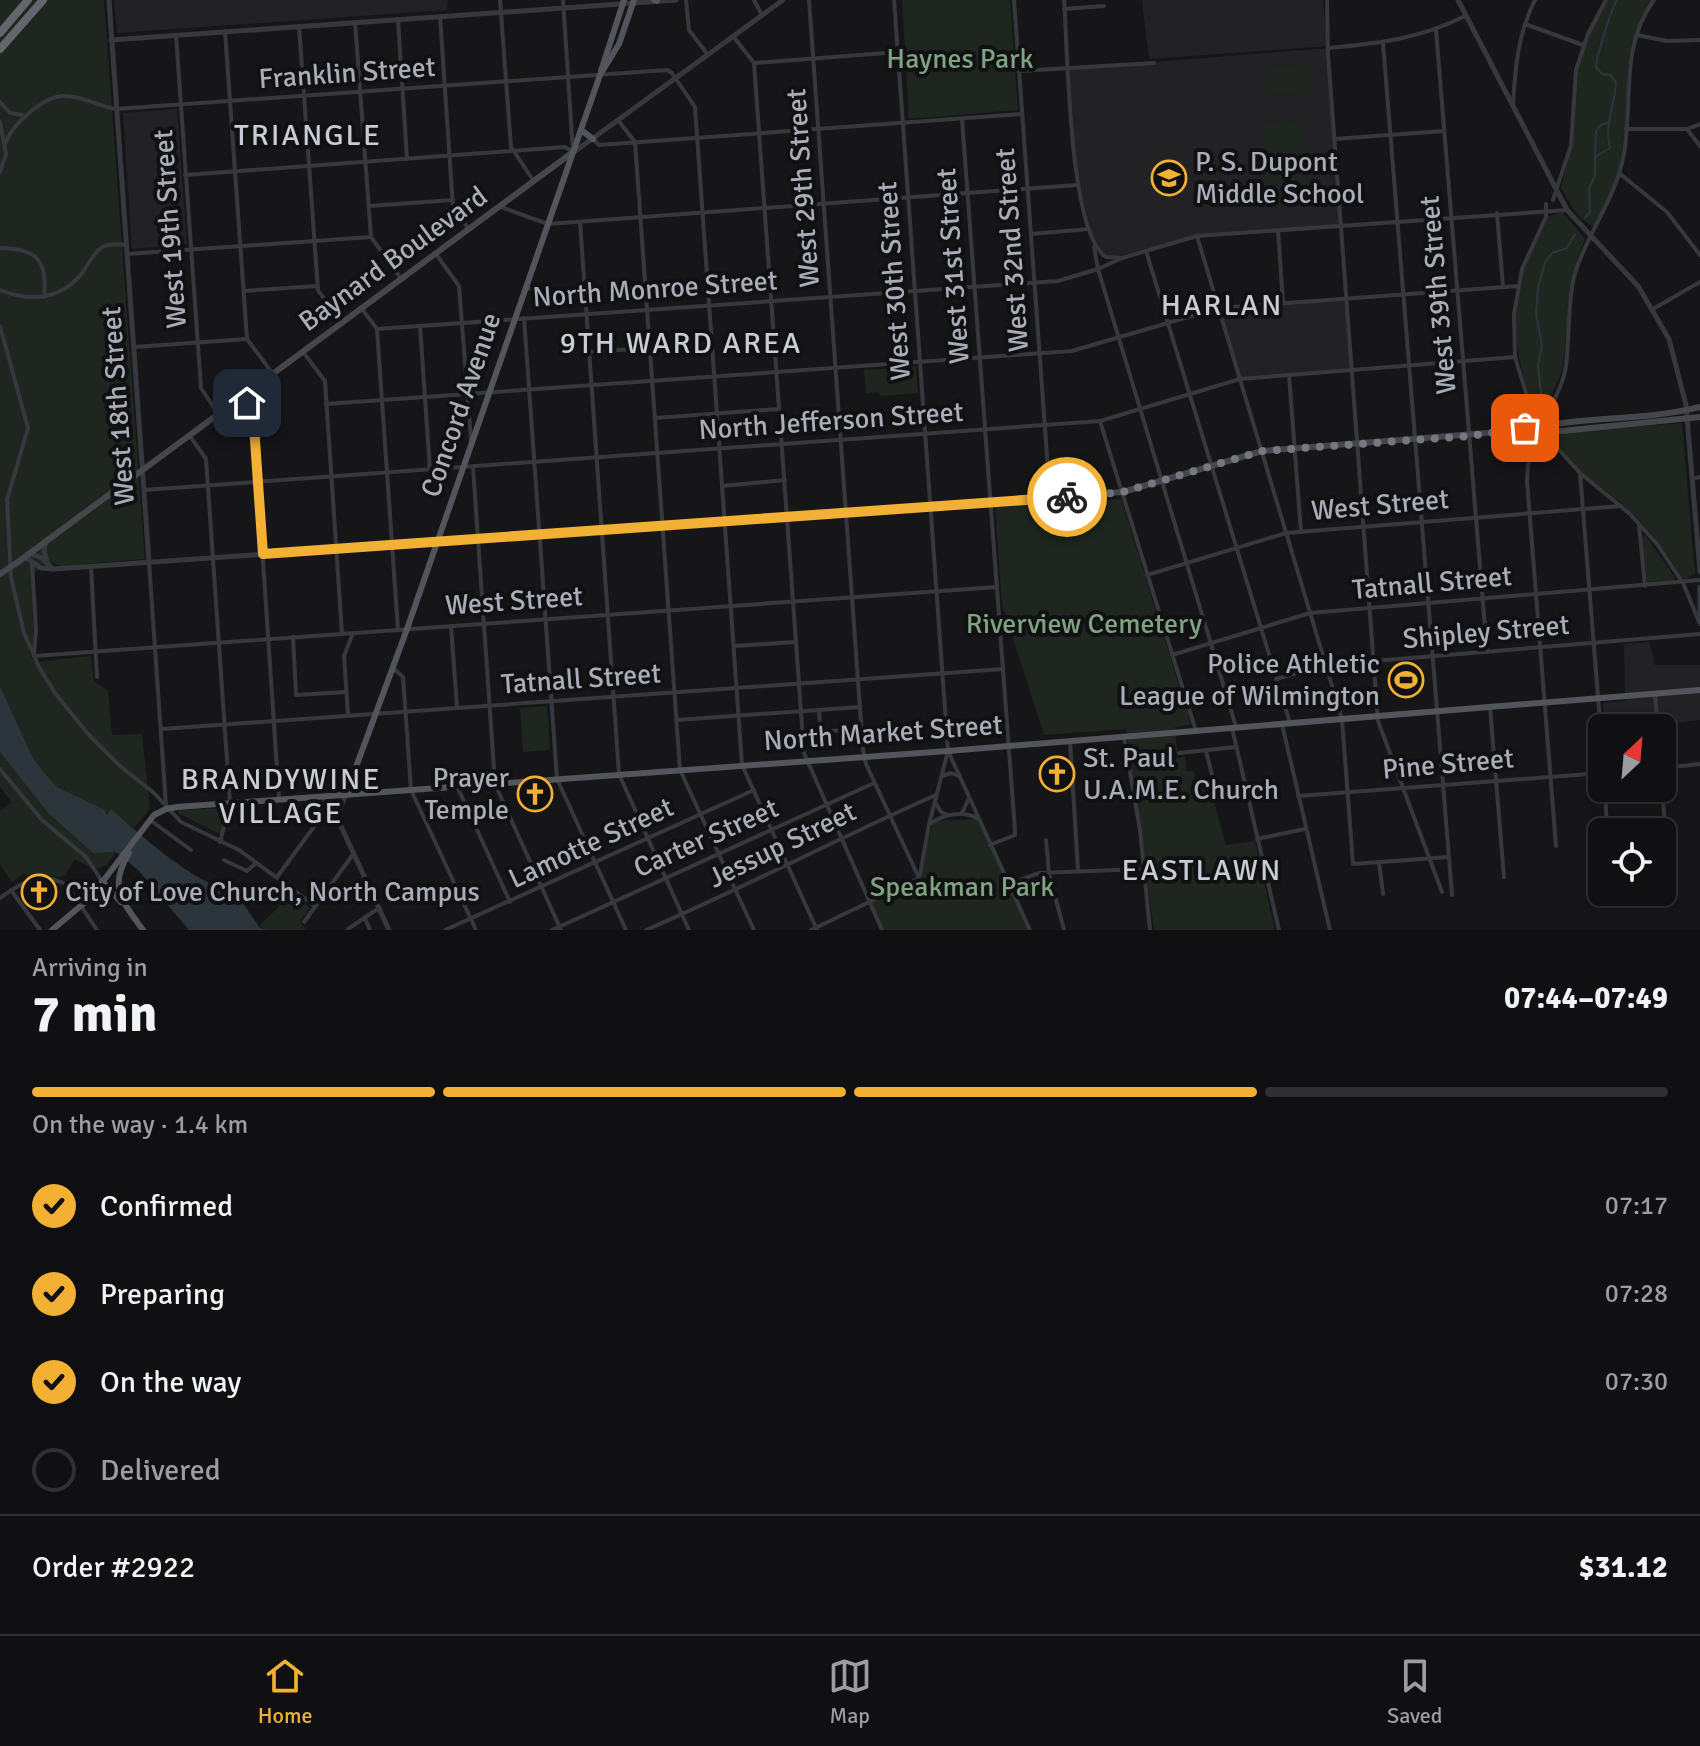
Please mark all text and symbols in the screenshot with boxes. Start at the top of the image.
park label: Haynes Park [886,42,1034,76]
street label: Franklin Street [257,50,437,96]
street label: West 29th Street [779,87,827,289]
district label: TRIANGLE [234,117,382,154]
street label: West 19th Street [146,128,194,330]
place label: P. S. Dupont Middle School [1195,145,1364,211]
street label: West 32nd Street [988,147,1036,353]
school or university icon: P. S. Dupont Middle School [1150,159,1188,197]
street label: West 31st Street [929,167,977,365]
street label: Baynard Boulevard [292,179,494,339]
street label: West 30th Street [870,180,918,382]
street label: West 39th Street [1412,194,1464,396]
street label: North Monroe Street [531,263,779,315]
district label: HARLAN [1161,287,1283,324]
street label: West 18th Street [94,305,142,507]
street label: Concord Avenue [414,308,508,502]
district label: 9TH WARD AREA [560,325,802,362]
pin [213,369,281,437]
icon: home [225,381,269,425]
pin [1491,394,1559,462]
street label: North Jefferson Street [697,395,965,447]
icon: bag [1503,406,1547,450]
courier [1027,457,1107,537]
icon: bike [1045,475,1089,519]
street label: West Street [1310,482,1450,528]
street label: Tatnall Street [1351,559,1513,607]
street label: West Street [444,579,584,623]
park label: Riverview Cemetery [966,607,1202,641]
street label: Shipley Street [1401,608,1571,656]
place label: Police Athletic League of Wilmington [1119,647,1380,713]
street label: Tatnall Street [500,656,662,702]
sports icon: Police Athletic League of Wilmington [1387,661,1425,699]
street label: North Market Street [763,708,1004,758]
north arrow [1588,714,1676,802]
map controls [1588,714,1676,906]
place label: St. Paul U.A.M.E. Church [1083,741,1279,807]
street label: Pine Street [1381,741,1515,787]
church icon: St. Paul U.A.M.E. Church [1038,755,1076,793]
district label: BRANDYWINE VILLAGE [181,761,381,832]
place label: Prayer Temple [424,761,510,827]
church icon: Prayer Temple [516,775,554,813]
street label: Lamotte Street [503,790,679,896]
street label: Carter Street [628,791,784,885]
street label: Jessup Street [702,794,862,895]
button: locate [1588,818,1676,906]
district label: EASTLAWN [1122,852,1282,889]
park label: Speakman Park [870,870,1054,904]
church icon: City of Love Church, North Campus [20,873,58,911]
place label: City of Love Church, North Campus [65,875,480,909]
text: Arriving in [32,952,148,984]
text: 07:44–07:49 [1504,980,1668,1017]
text: 7 min [32,982,158,1046]
text: On the way · 1.4 km [32,1109,248,1141]
icon: check [32,1184,76,1228]
text: Confirmed [100,1188,233,1225]
text: 07:17 [1605,1190,1668,1222]
icon: check [32,1272,76,1316]
text: Preparing [100,1276,225,1313]
text: 07:28 [1605,1278,1668,1310]
icon: check [32,1360,76,1404]
text: On the way [100,1364,241,1401]
text: 07:30 [1605,1366,1668,1398]
text: Delivered [100,1452,221,1489]
text: Order #2922 [32,1549,195,1586]
text: $31.12 [1578,1549,1668,1586]
tab: Home [258,1654,312,1729]
tab: Map [828,1654,872,1729]
tab: Saved [1387,1654,1442,1729]

